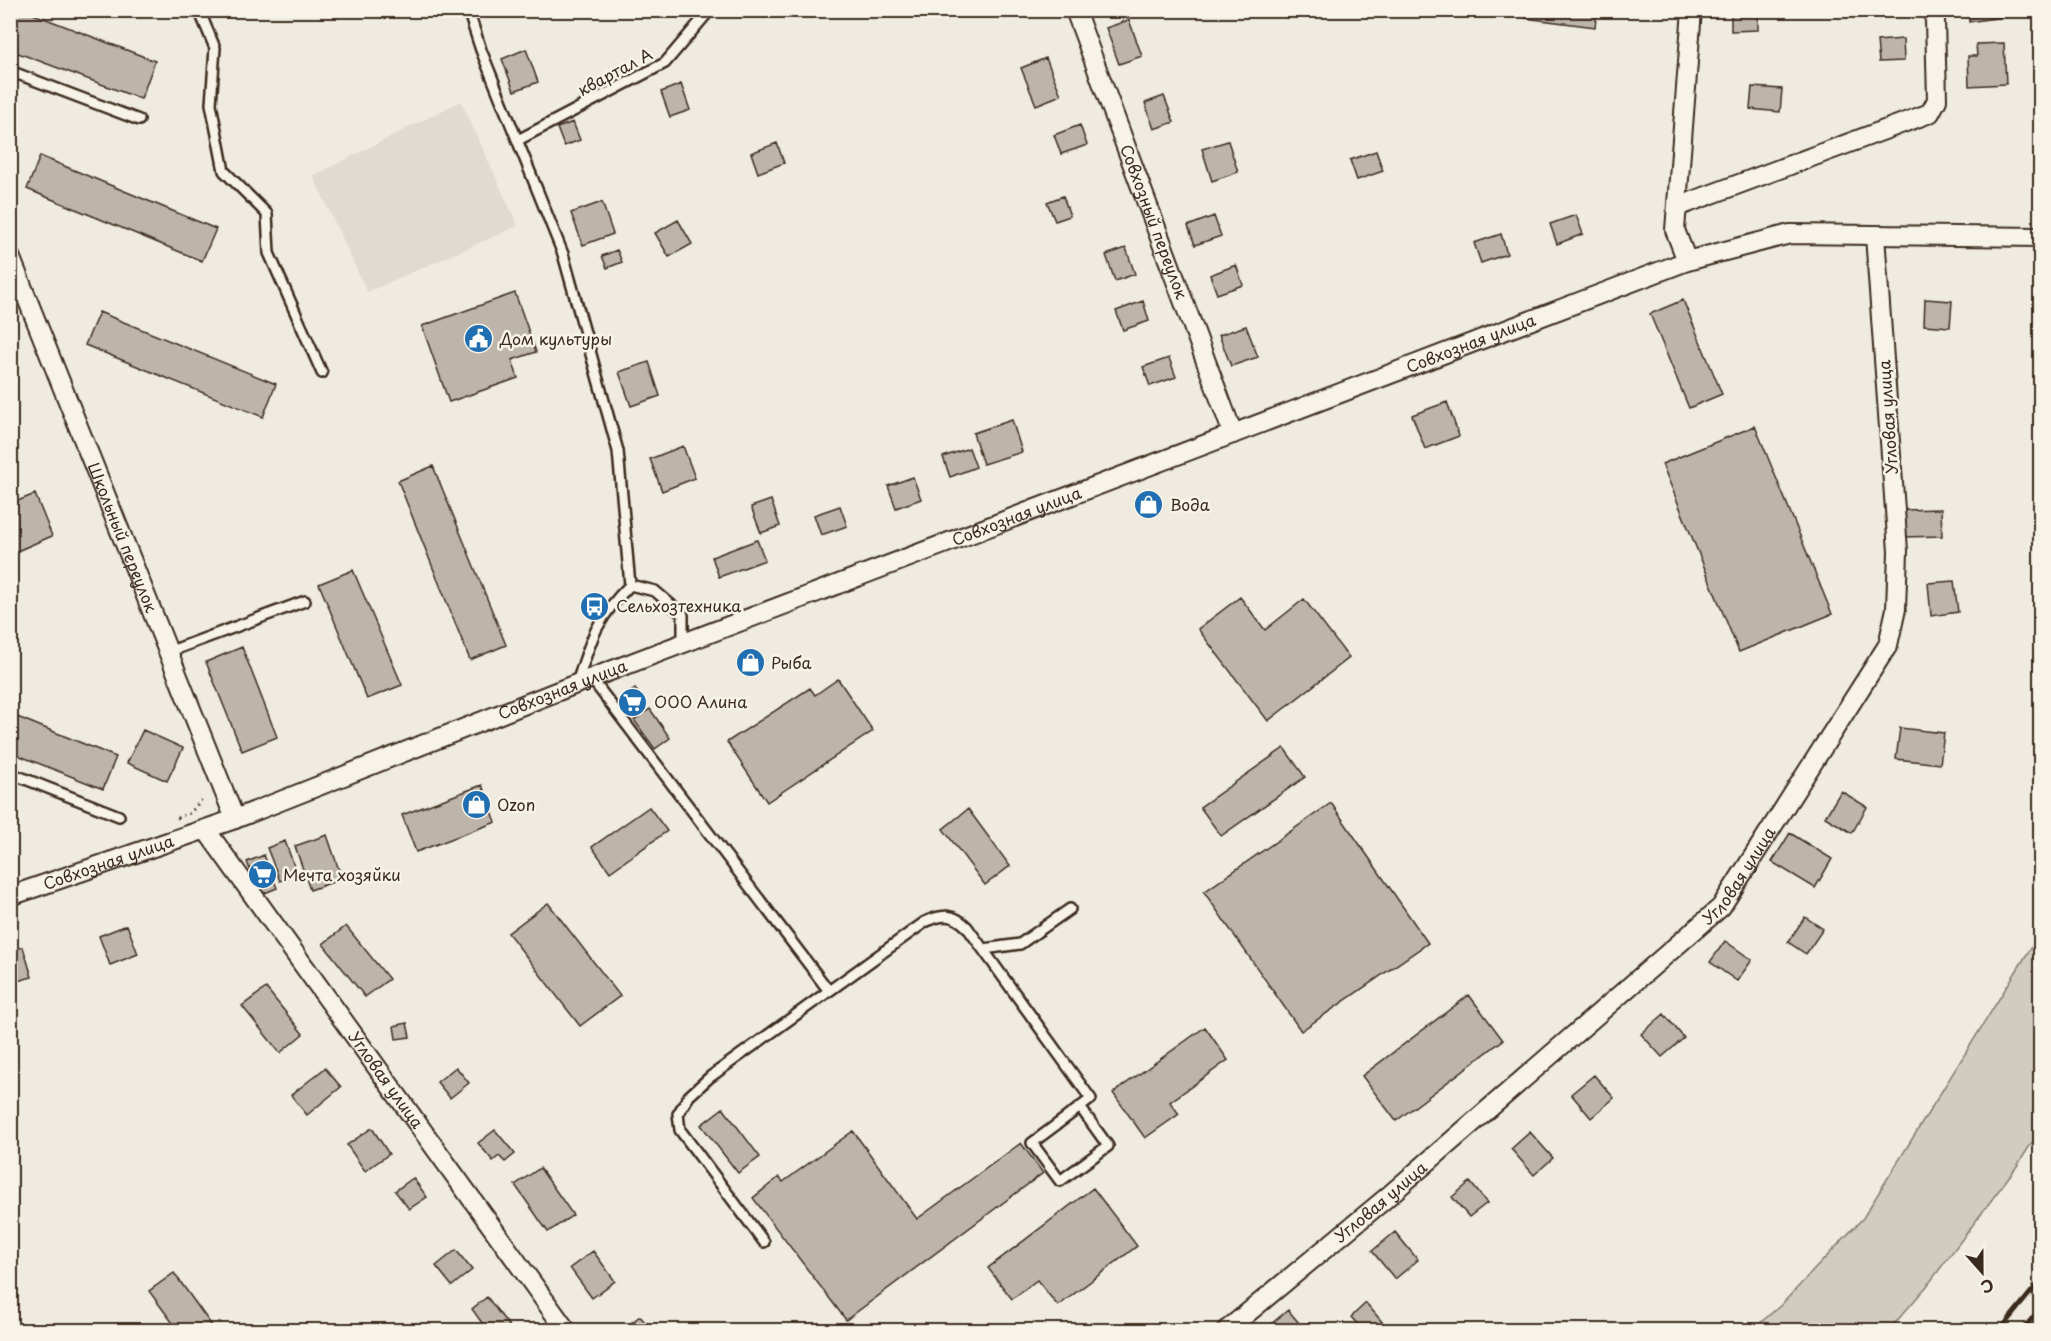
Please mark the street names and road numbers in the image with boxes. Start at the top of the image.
street label: квартал А [573,41,656,101]
street label: Совхозный переулок [1115,141,1195,303]
street label: Совхозная улица [1402,307,1539,378]
street label: Угловая улица [1871,359,1903,475]
street label: Школьный переулок [83,458,164,616]
street label: Совхозная улица [948,480,1084,551]
street label: Совхозная улица [494,653,630,725]
street label: Угловая улица [1696,822,1780,930]
street label: Совхозная улица [39,828,177,895]
street label: Угловая улица [343,1026,430,1133]
street label: Угловая улица [1328,1155,1432,1247]

